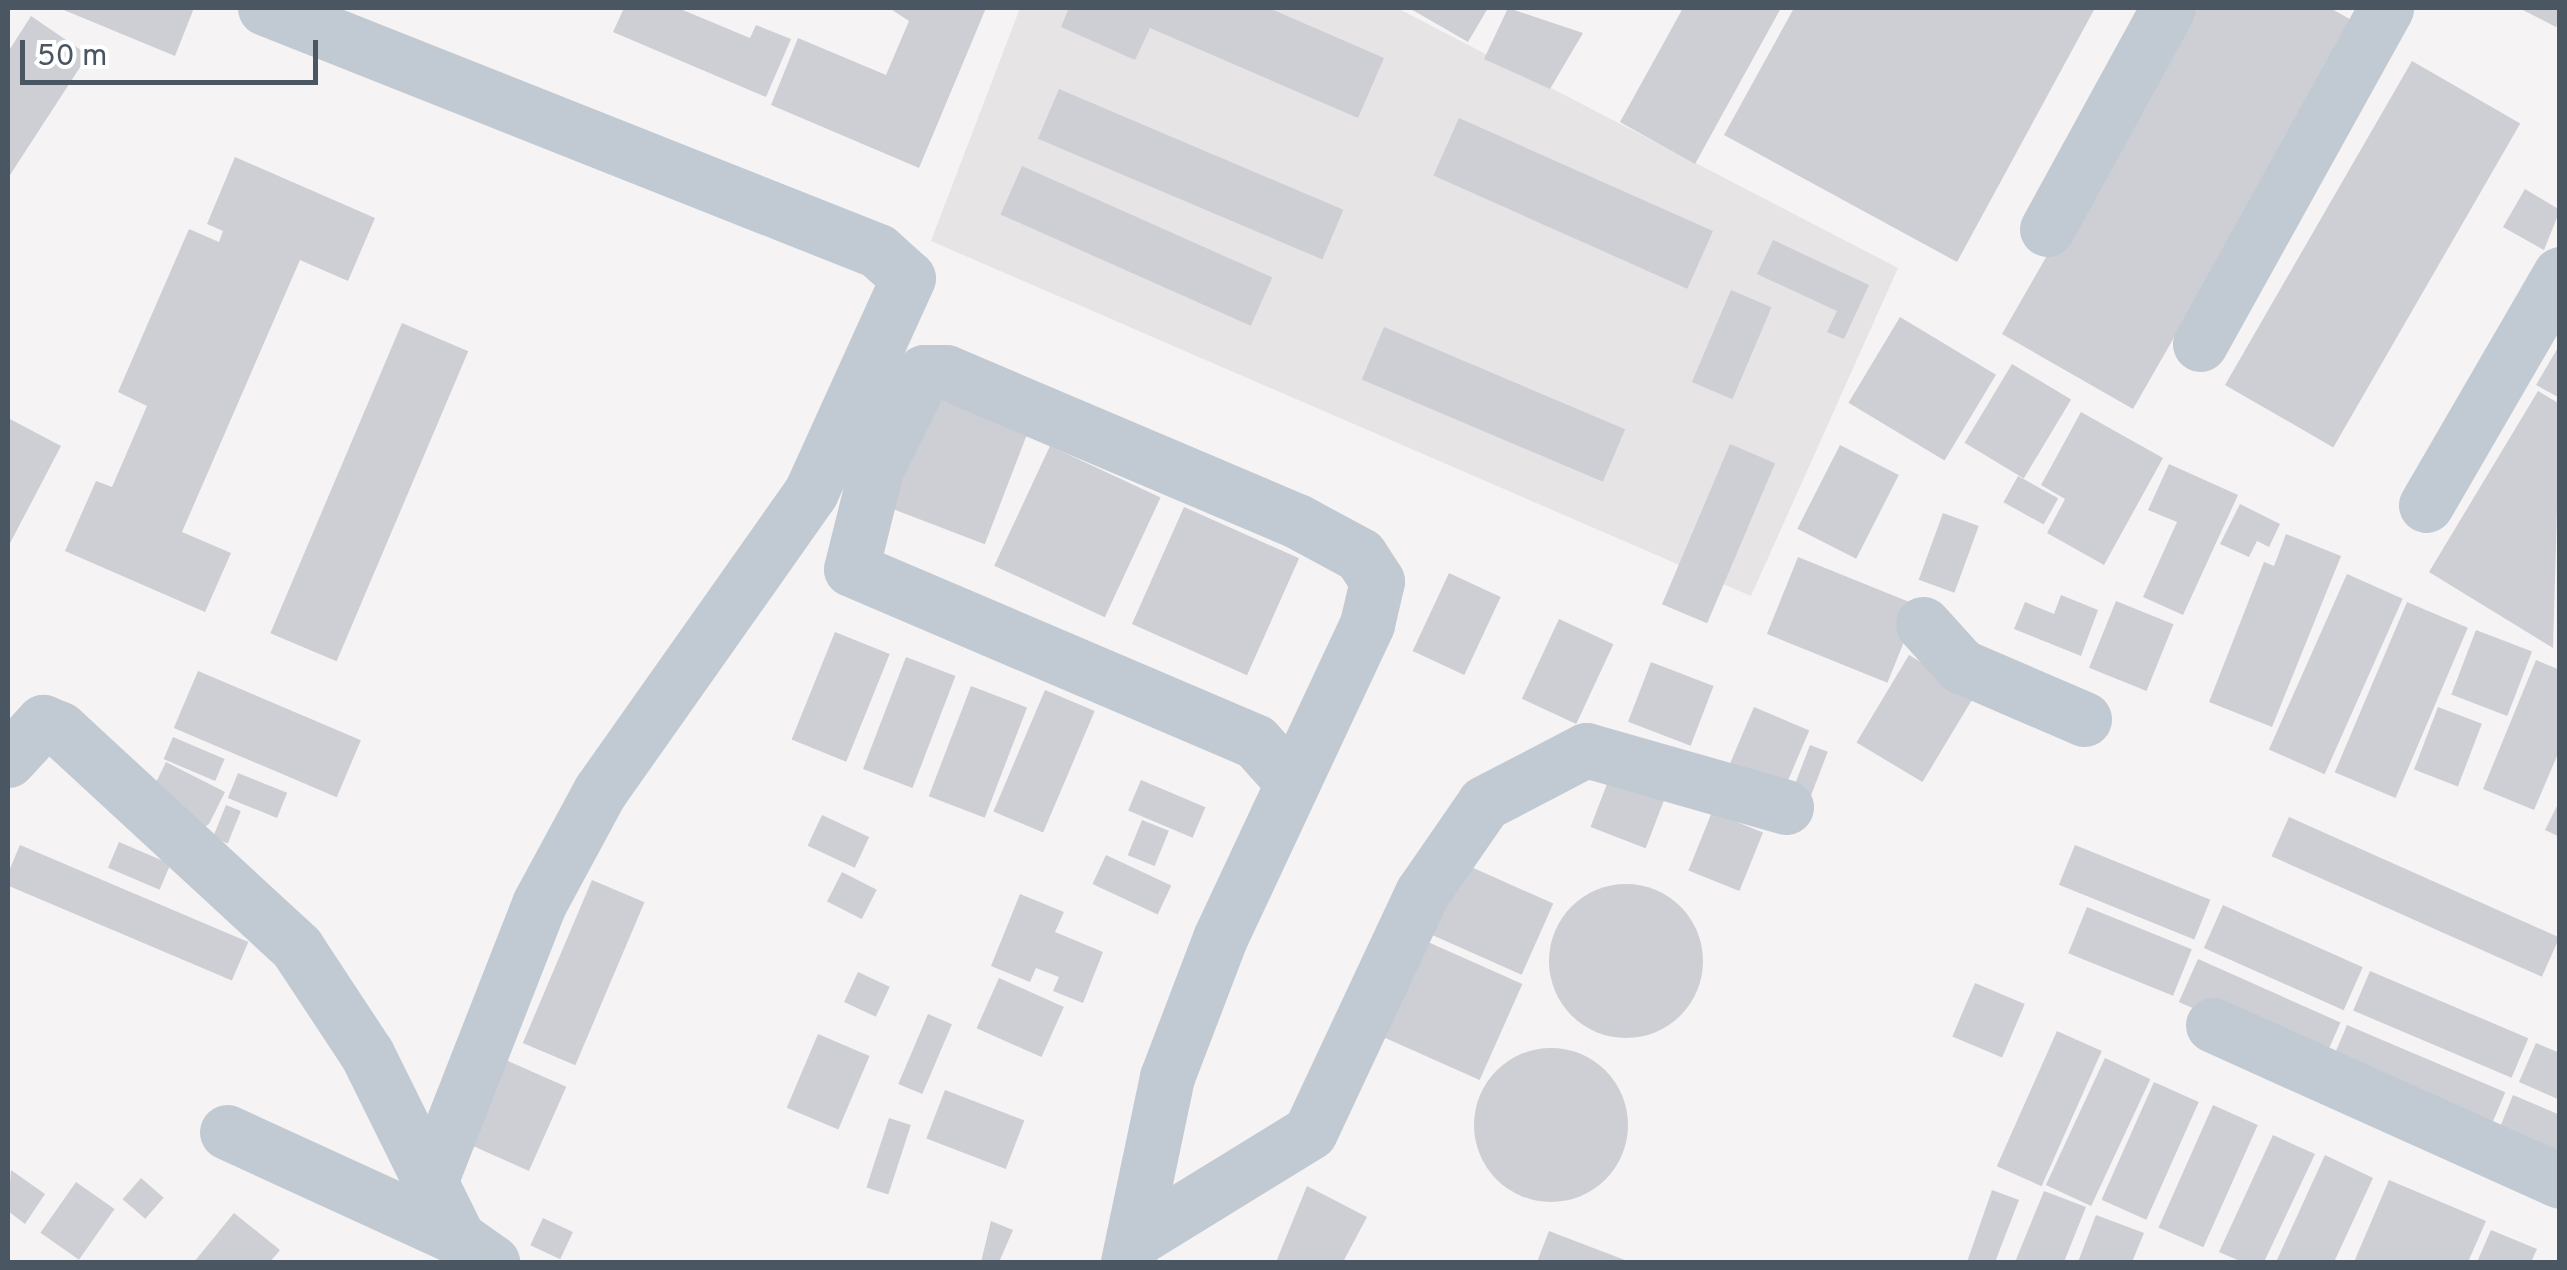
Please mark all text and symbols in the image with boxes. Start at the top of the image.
scale bar [25,20,322,82]
text: 50 m [37,39,107,76]

